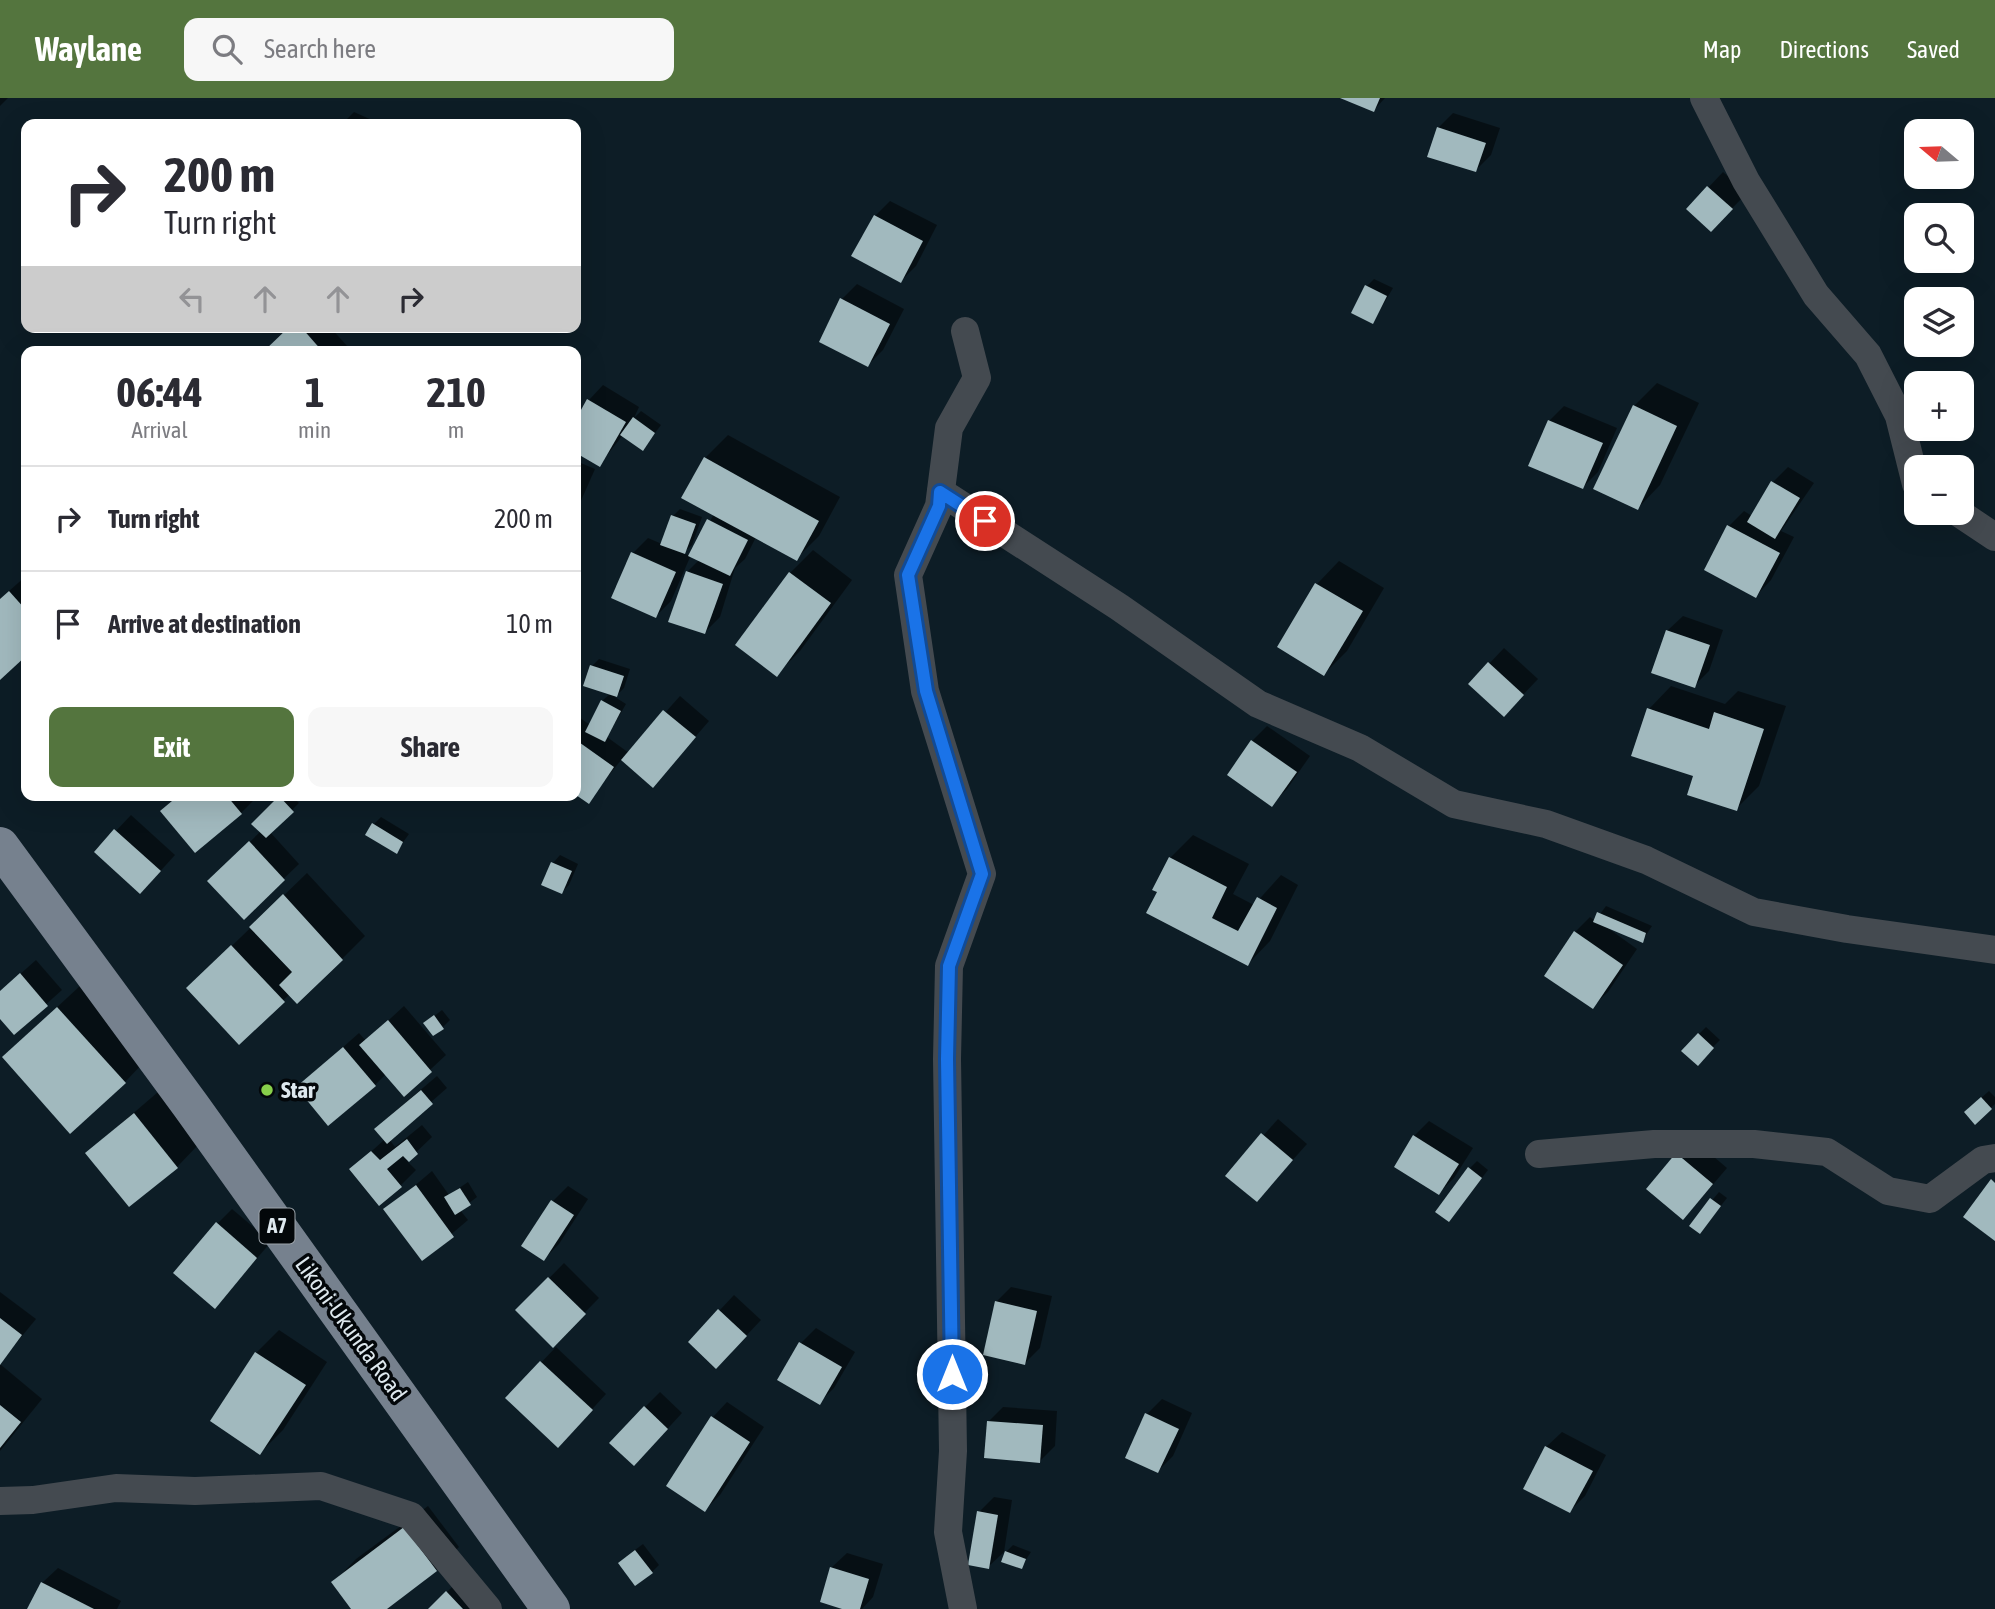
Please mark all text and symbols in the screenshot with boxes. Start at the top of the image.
search box [184,18,674,81]
text: Waylane [35,30,142,68]
icon: search [208,30,246,68]
text: Search here [264,34,376,64]
text: Map [1703,36,1741,63]
text: Directions [1779,36,1869,63]
text: Saved [1907,36,1960,63]
north arrow [1904,119,1974,189]
map controls [1904,119,1974,525]
text: 200 m [164,146,275,202]
icon: right [49,147,140,238]
button: search [1904,203,1974,273]
text: Turn right [164,204,277,241]
icon: left [173,280,211,318]
icon: ahead [246,280,284,318]
icon: ahead [319,280,357,318]
icon: right [392,280,430,318]
button: layers [1904,287,1974,357]
text: 06:44 [116,368,203,416]
text: 1 [305,368,324,416]
text: 210 [426,368,486,416]
button: + [1904,371,1974,441]
text: Arrival [131,417,188,443]
text: min [298,417,331,443]
text: m [448,417,464,443]
button: − [1904,455,1974,525]
pin [955,491,1015,551]
icon: right [49,500,87,538]
icon: arrive [966,502,1004,540]
text: Turn right [108,504,199,534]
text: 200 m [494,504,553,534]
icon: arrive [49,605,87,643]
text: Arrive at destination [108,609,301,639]
text: 10 m [506,609,553,639]
button: Exit [49,707,294,787]
button: Share [308,707,553,787]
place label: Star [281,1077,316,1103]
marker: Star [259,1082,275,1098]
road number: A7 [260,1208,294,1244]
street label: Likoni-Ukunda Road [290,1252,412,1406]
position arrow [915,1337,989,1411]

